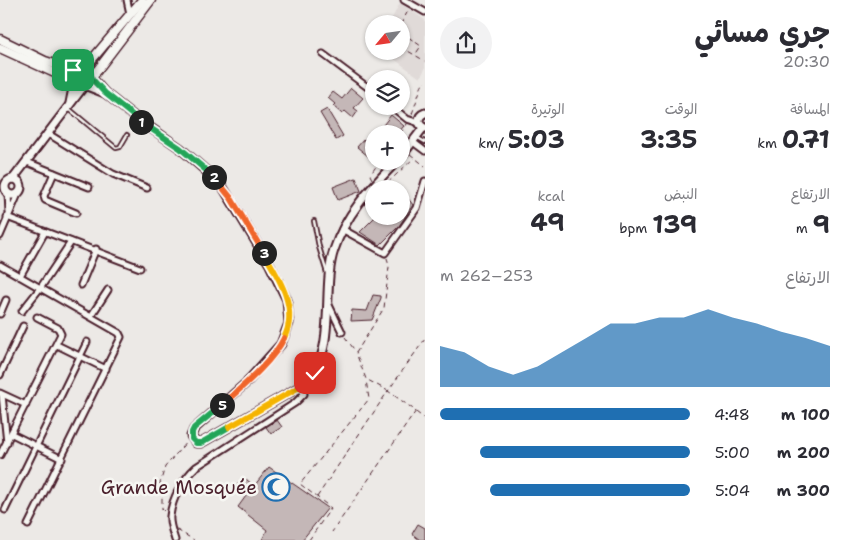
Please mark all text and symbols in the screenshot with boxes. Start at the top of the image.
text: جري مسائي [695,13,830,51]
north arrow [365,15,410,60]
map controls [365,15,410,225]
button: share [440,17,492,69]
pin [52,49,94,91]
text: 20:30 [783,51,830,72]
icon: arrive [59,56,87,84]
button: layers [365,70,410,115]
text: الوتيرة [531,100,565,118]
text: الوقت [665,100,697,118]
text: المسافة [790,100,830,118]
pin: 1 [128,110,154,134]
text: 1 [138,113,145,131]
text: 5:03 [508,122,565,156]
text: 3:35 [640,122,697,156]
text: 0.71 [782,122,830,156]
button: + [365,125,410,170]
text: /km [478,134,508,152]
text: km [757,134,782,152]
pin: 2 [202,164,226,190]
text: 2 [210,168,219,186]
button: − [365,180,410,225]
text: النبض [664,185,697,203]
text: الارتفاع [791,185,830,203]
text: kcal [537,187,565,205]
text: 49 [530,205,565,239]
text: 139 [652,207,697,241]
text: 9 [812,207,830,241]
text: bpm [619,219,652,237]
text: m [796,219,812,237]
pin: 3 [252,240,276,266]
text: 3 [260,244,269,262]
text: 253–262 m [440,265,534,286]
text: الارتفاع [785,267,830,288]
pin [294,352,336,394]
icon: check [301,359,329,387]
pin: 5 [210,392,234,418]
text: 5 [218,396,227,414]
text: 4:48 [714,404,750,425]
text: 100 m [781,404,830,425]
text: 5:00 [715,442,750,463]
text: 200 m [777,442,830,463]
mosque icon: Grande Mosquée [261,472,291,502]
place label: Grande Mosquée [101,475,257,500]
text: 5:04 [715,480,750,501]
text: 300 m [776,480,830,501]

